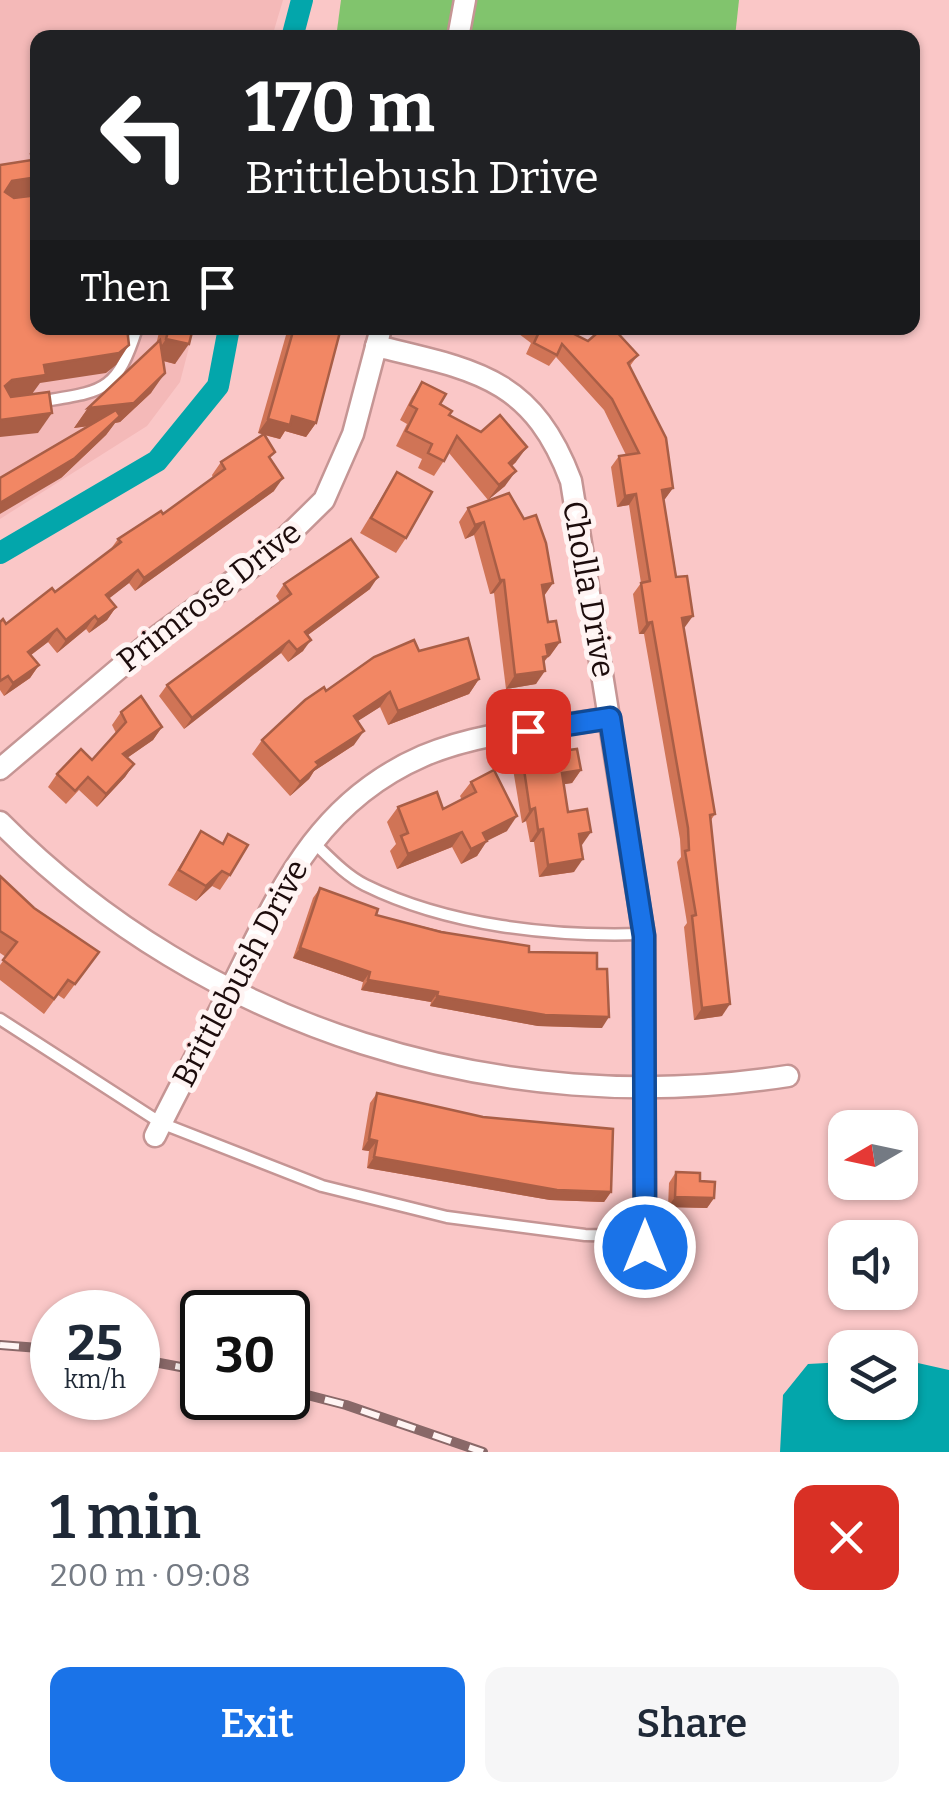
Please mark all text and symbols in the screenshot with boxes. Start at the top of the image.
text: 170 m [245,66,435,150]
icon: left [80,70,210,200]
text: Brittlebush Drive [245,151,599,205]
icon: arrive [190,260,245,315]
text: Then [80,265,170,311]
street label: Cholla Drive [555,498,623,680]
street label: Primrose Drive [110,513,308,679]
pin [486,689,571,774]
icon: arrive [501,704,556,759]
street label: Brittlebush Drive [164,853,316,1093]
north arrow [828,1110,918,1200]
map controls [828,1110,918,1420]
position arrow [593,1195,697,1299]
button: sound [828,1220,918,1310]
speed limit sign: 30 [180,1290,310,1420]
text: 25 [67,1313,123,1373]
button: layers [828,1330,918,1420]
text: km/h [64,1365,126,1395]
text: 1 min [50,1482,201,1554]
button: close [794,1485,899,1590]
text: 200 m · 09:08 [50,1556,251,1594]
button: Exit [50,1667,465,1782]
button: Share [485,1667,899,1782]

